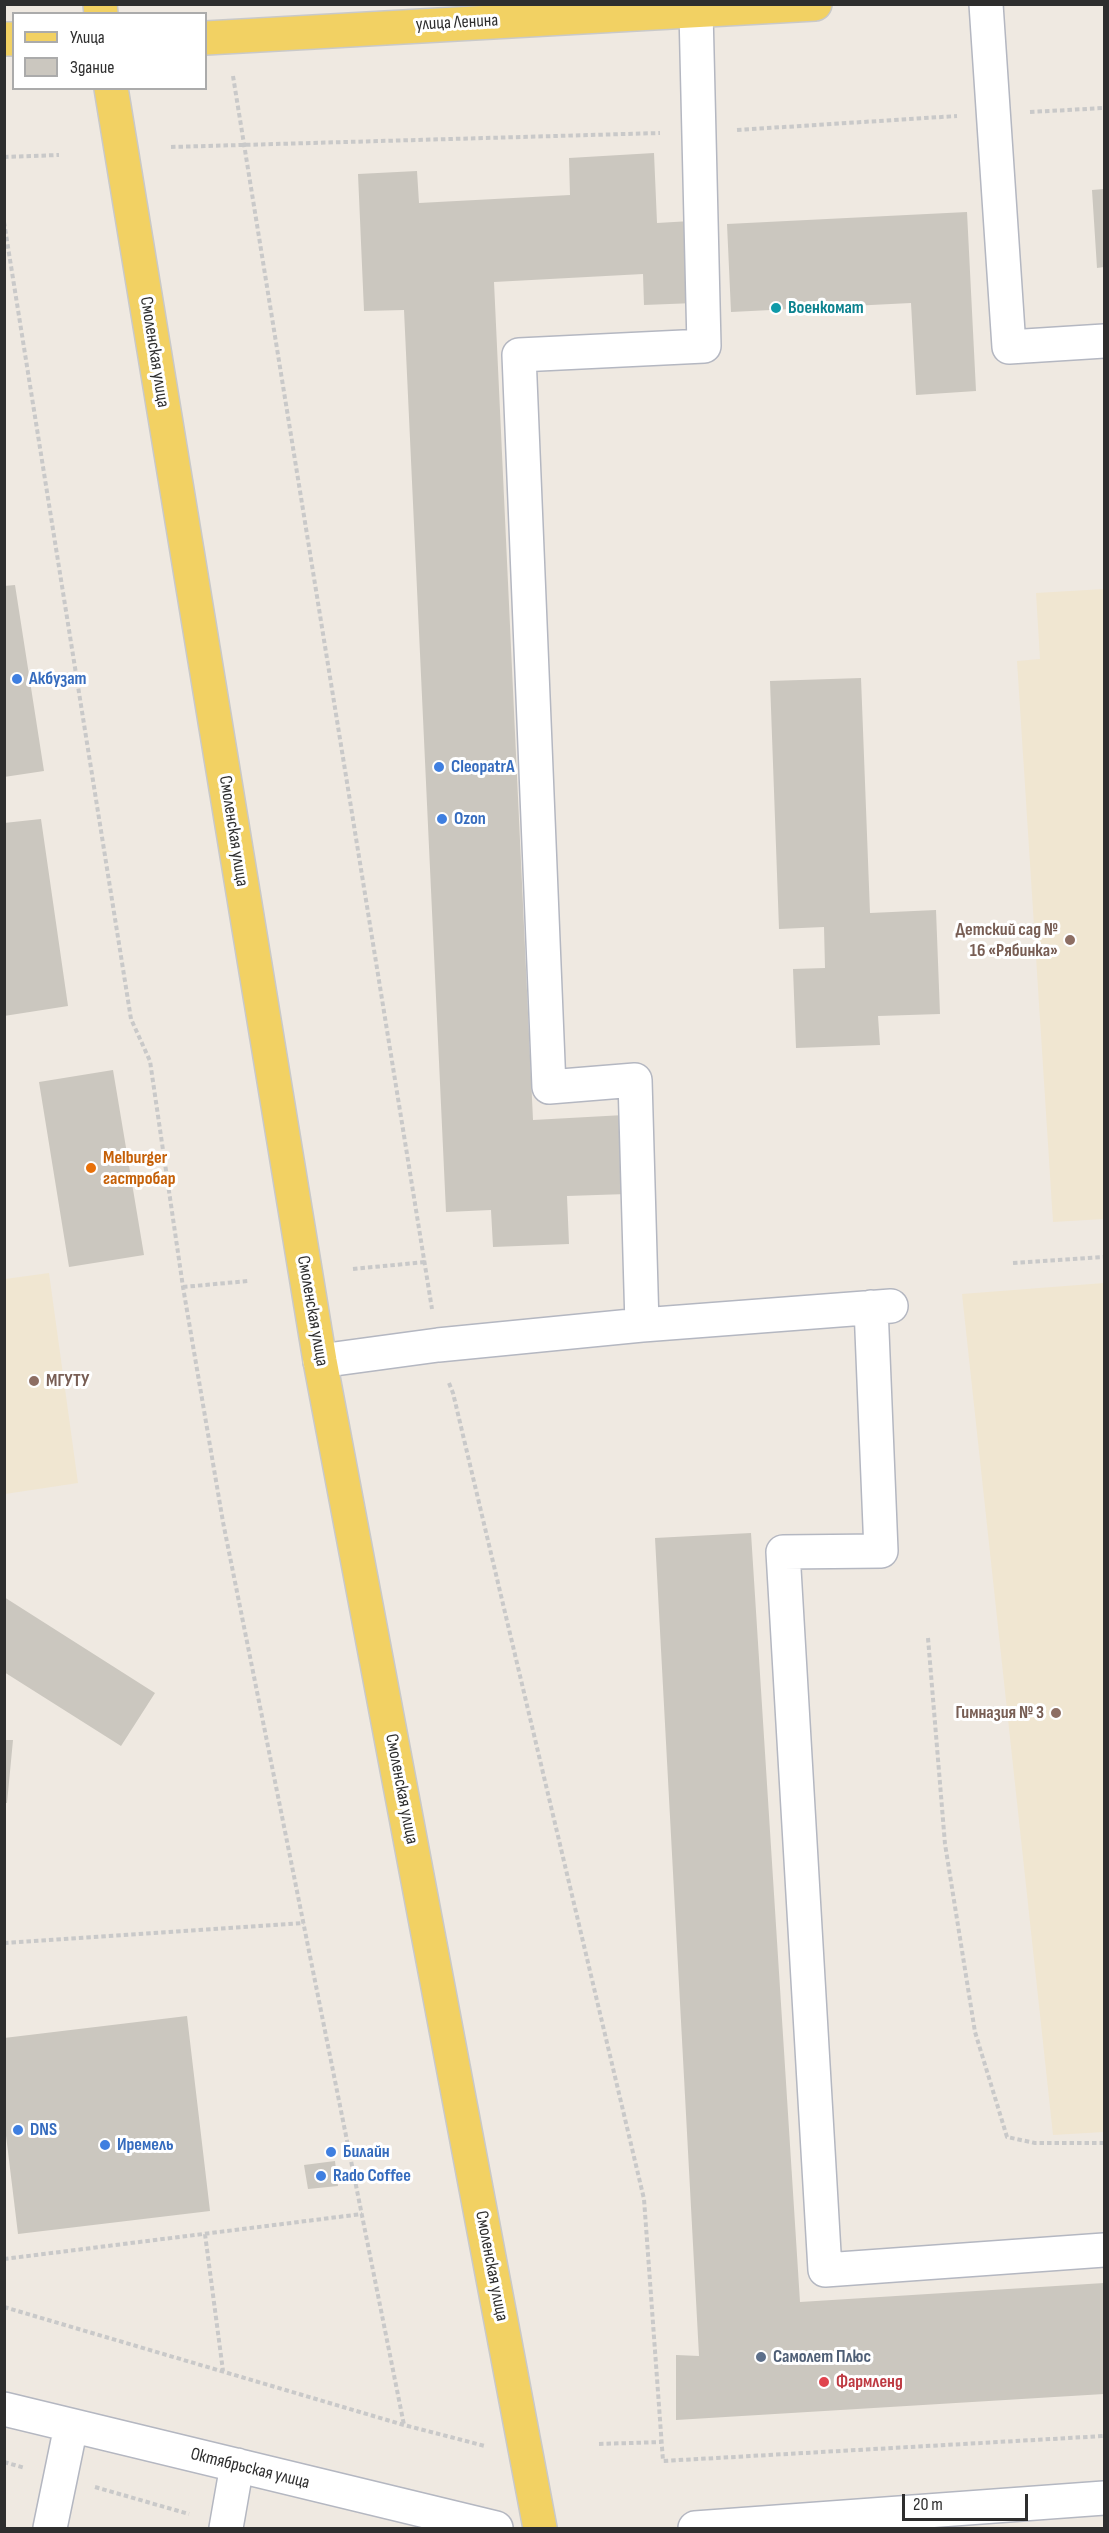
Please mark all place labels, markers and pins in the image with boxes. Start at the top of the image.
place label: Военкомат [788,297,864,319]
marker: Военкомат [769,301,783,315]
place label: Акбузат [29,668,87,690]
marker: Акбузат [10,672,24,686]
place label: CleopatrA [451,756,515,778]
marker: CleopatrA [432,760,446,774]
place label: Ozon [454,808,486,830]
marker: Ozon [435,812,449,826]
place label: Детский сад № 16 «Рябинка» [956,919,1058,962]
marker: Детский сад № 16 «Рябинка» [1063,933,1077,947]
place label: Melburger гастробар [103,1147,175,1190]
marker: Melburger гастробар [84,1161,98,1175]
place label: МГУТУ [46,1370,89,1392]
marker: МГУТУ [27,1374,41,1388]
place label: Гимназия № 3 [955,1702,1044,1724]
marker: Гимназия № 3 [1049,1706,1063,1720]
place label: DNS [30,2119,57,2141]
marker: DNS [11,2123,25,2137]
place label: Иремель [117,2134,174,2156]
marker: Иремель [98,2138,112,2152]
place label: Билайн [343,2141,390,2163]
marker: Билайн [324,2145,338,2159]
place label: Rado Coffee [333,2165,411,2187]
marker: Rado Coffee [314,2169,328,2183]
place label: Самолет Плюс [773,2346,871,2368]
marker: Самолет Плюс [754,2350,768,2364]
place label: Фармленд [836,2371,903,2393]
marker: Фармленд [817,2375,831,2389]

